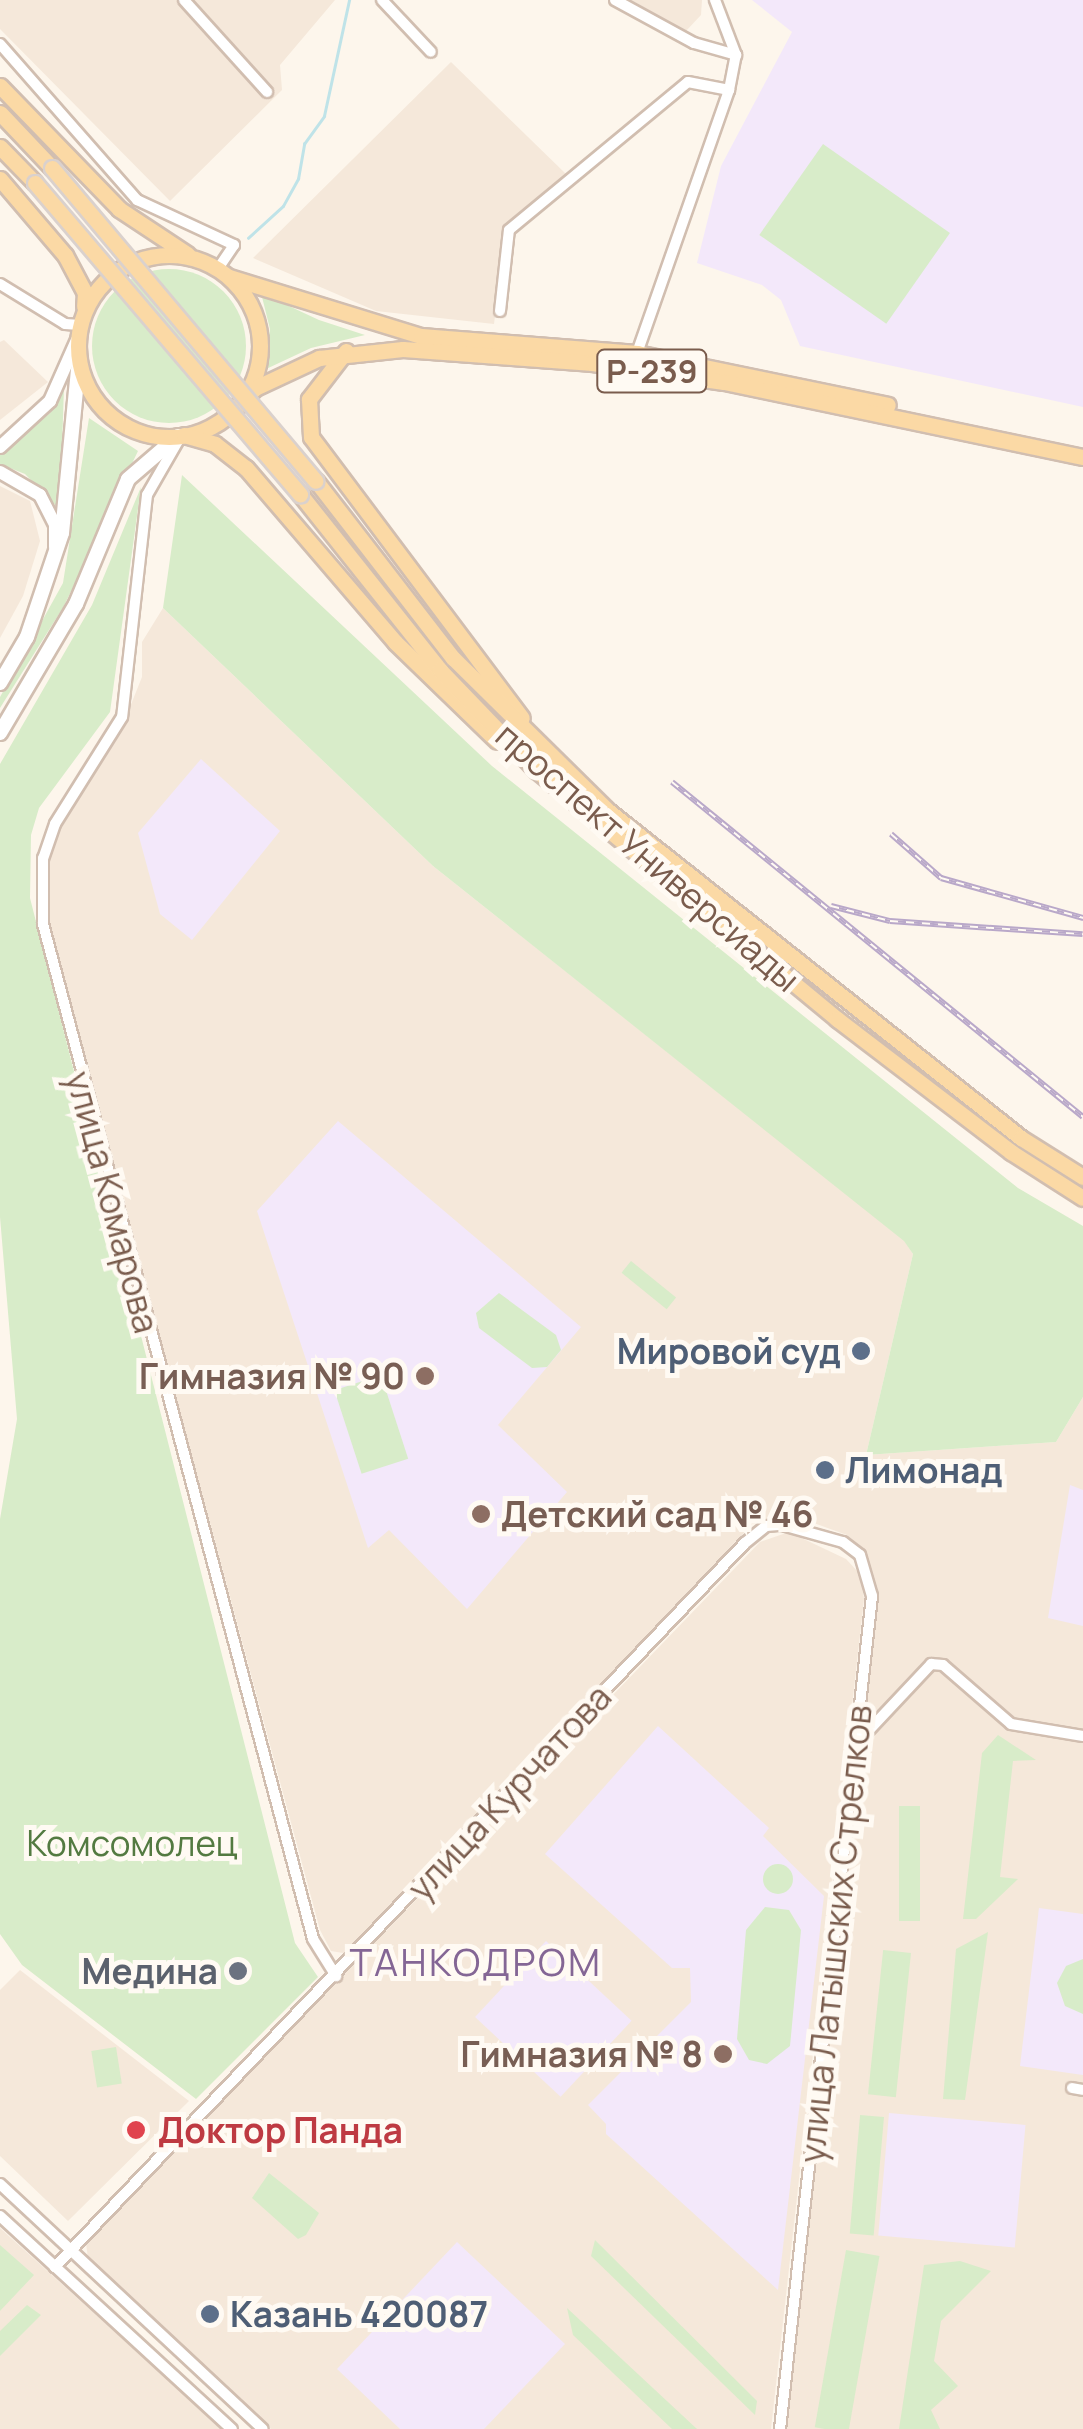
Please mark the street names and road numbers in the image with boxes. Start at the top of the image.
road number: Р-239 [594,344,710,398]
street label: проспект Универсиады [488,714,808,1000]
street label: улица Комарова [58,1067,168,1337]
street label: улица Курчатова [399,1676,619,1908]
street label: улица Латышских Стрелков [790,1703,880,2165]

